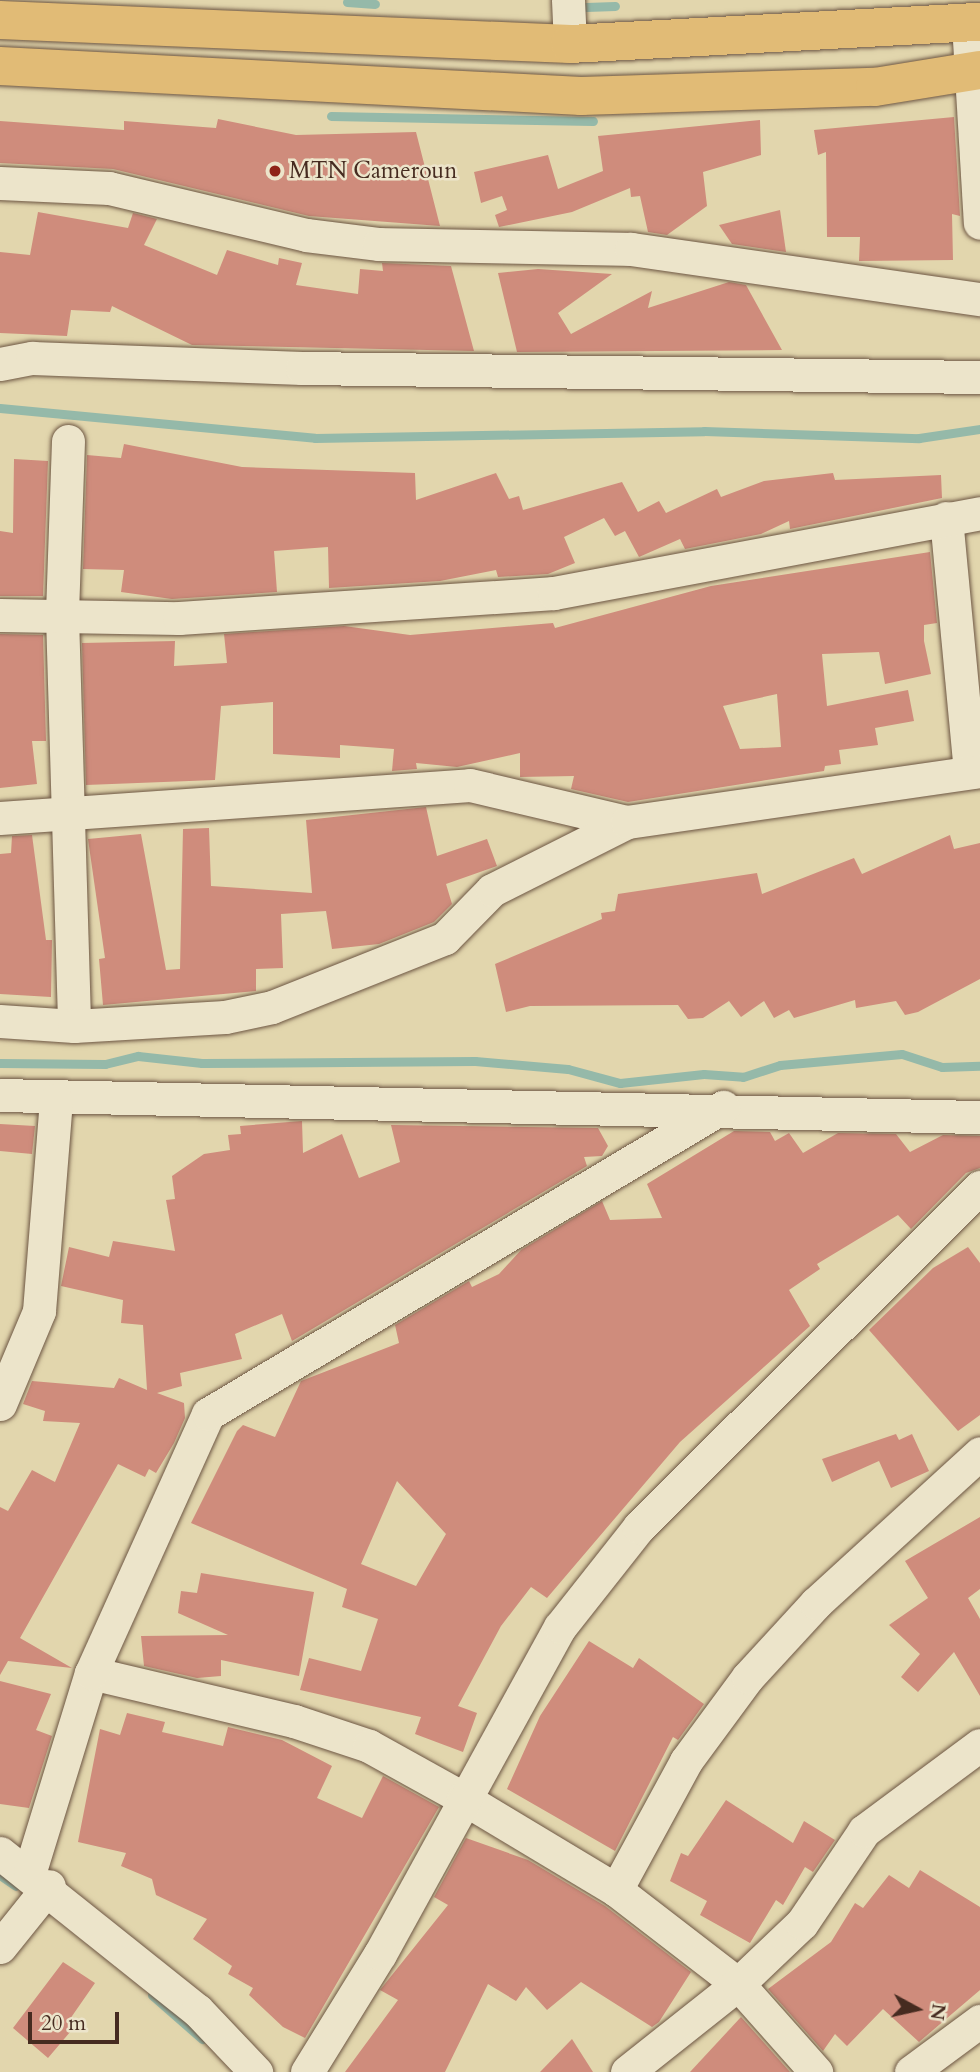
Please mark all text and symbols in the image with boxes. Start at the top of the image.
place label: MTN Cameroun [289,157,457,185]
marker: MTN Cameroun [267,163,283,179]
north arrow [882,1974,952,2044]
scale bar [32,1998,122,2042]
text: N [924,2002,952,2022]
text: 20 m [41,2009,86,2038]

